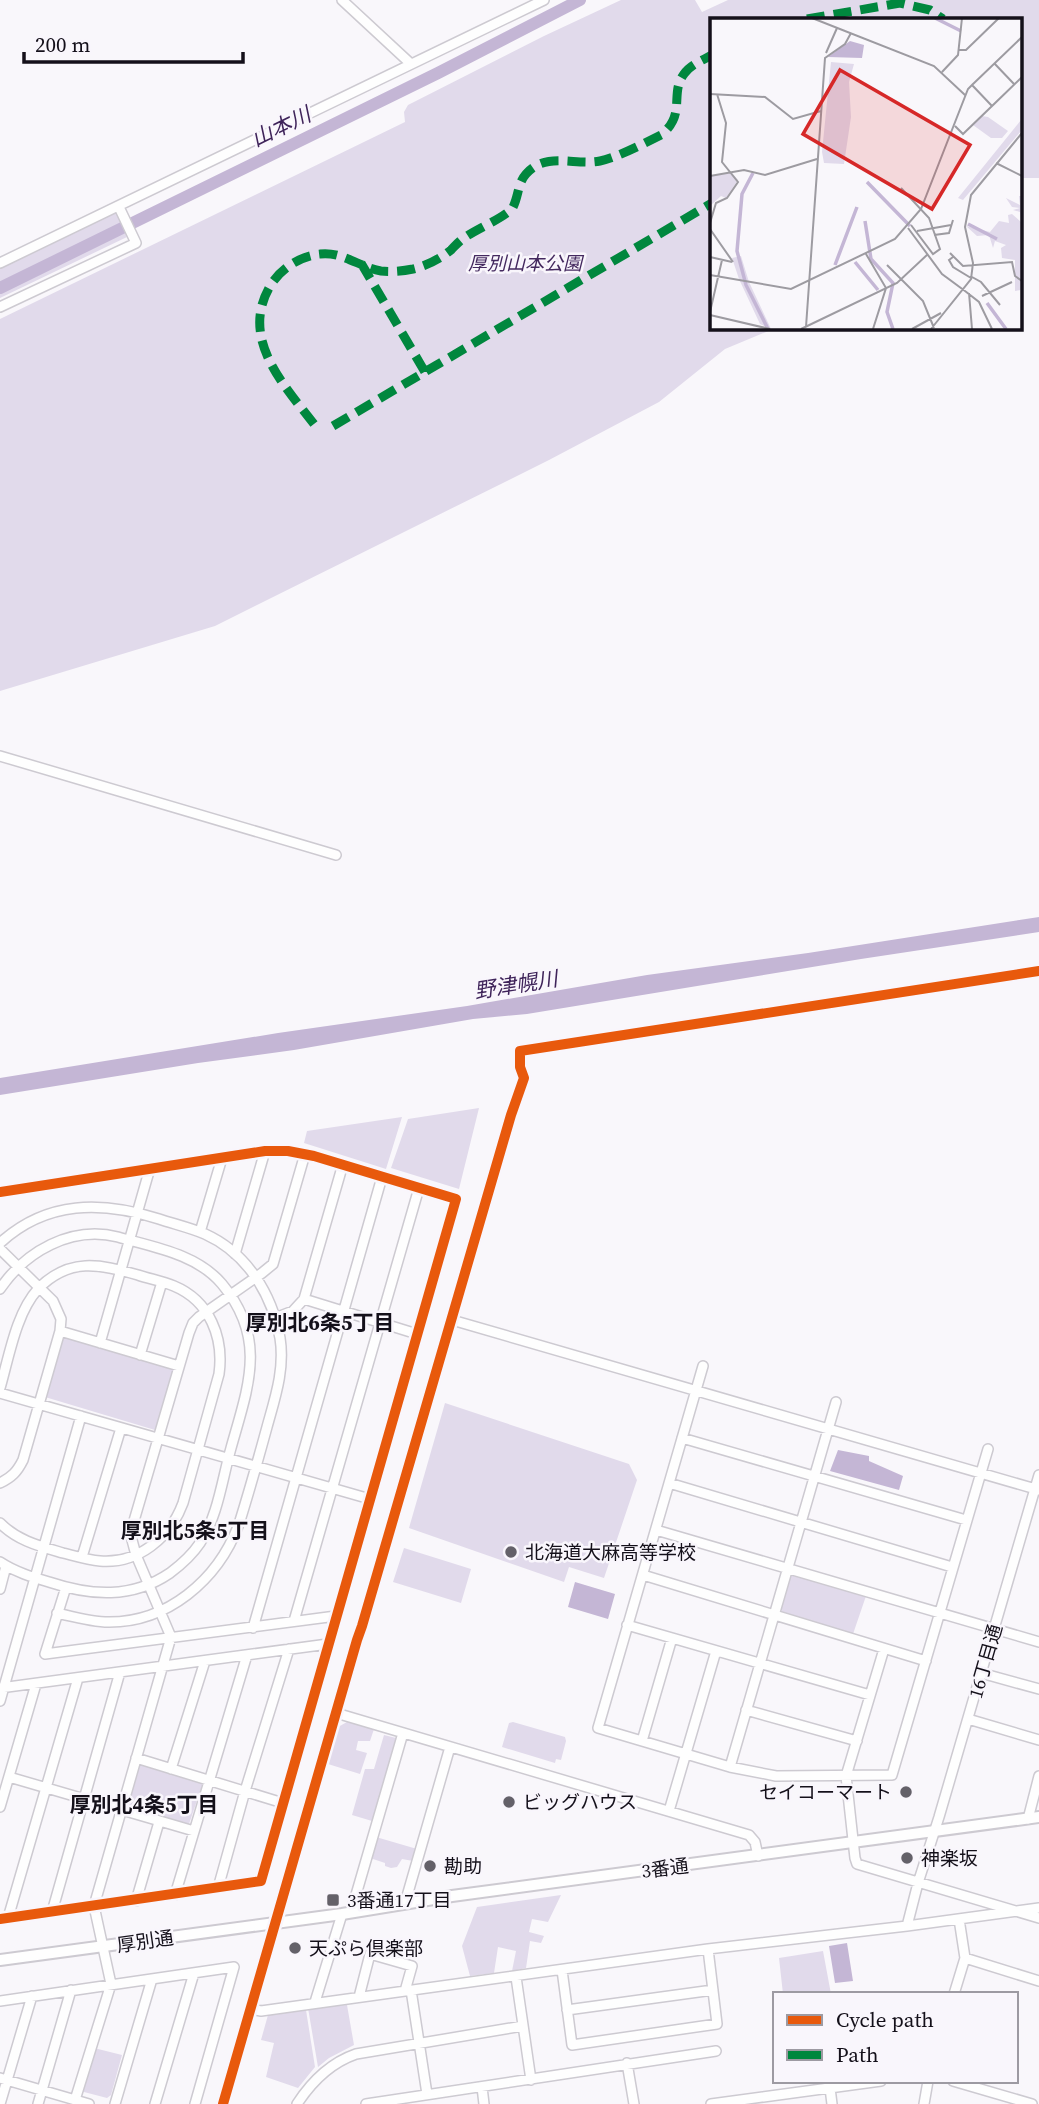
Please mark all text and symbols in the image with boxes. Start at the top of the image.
inset map [710,18,1021,329]
scale bar [24,21,243,65]
text: 200 m [35,30,90,59]
water label: 山本川 [246,99,317,153]
park label: 厚別山本公園 [468,250,585,276]
water label: 野津幌川 [472,963,562,1005]
district label: 厚別北6条5丁目 [246,1308,394,1337]
district label: 厚別北5条5丁目 [121,1516,269,1545]
place label: 北海道大麻高等学校 [525,1539,696,1565]
marker: 北海道大麻高等学校 [503,1544,519,1560]
street label: 16丁目通 [962,1621,1008,1701]
place label: セイコーマート [759,1779,892,1805]
marker: セイコーマート [898,1784,914,1800]
place label: ビッグハウス [523,1789,637,1815]
district label: 厚別北4条5丁目 [70,1790,218,1819]
marker: ビッグハウス [501,1794,517,1810]
place label: 神楽坂 [921,1845,978,1871]
marker: 神楽坂 [899,1850,915,1866]
street label: 3番通 [640,1852,690,1884]
place label: 勘助 [444,1853,482,1879]
marker: 勘助 [422,1858,438,1874]
place label: 3番通17丁目 [347,1887,452,1913]
marker: 3番通17丁目 [325,1892,341,1908]
street label: 厚別通 [115,1924,175,1958]
place label: 天ぷら倶楽部 [309,1935,423,1961]
marker: 天ぷら倶楽部 [287,1940,303,1956]
legend [773,1992,1018,2083]
text: Cycle path [836,2005,934,2034]
text: Path [836,2040,879,2069]

